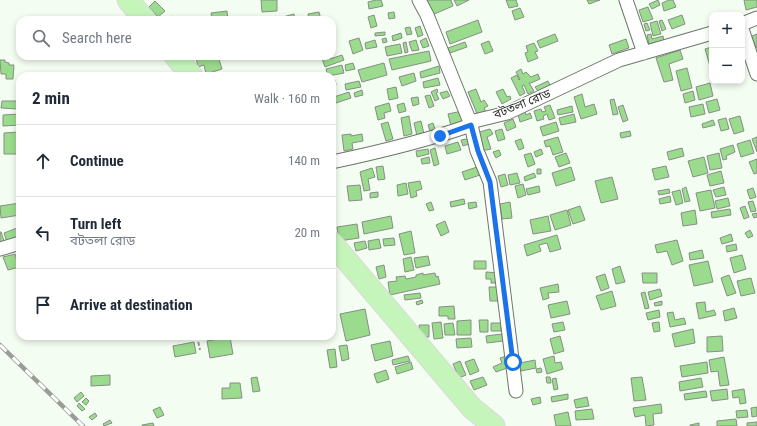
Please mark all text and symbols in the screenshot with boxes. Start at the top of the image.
map controls [709,12,745,84]
button: + [709,12,745,48]
search box [16,16,336,60]
icon: search [30,27,52,49]
text: Search here [62,29,132,47]
button: − [709,48,745,84]
street label: বটতলা রোড [490,85,553,122]
text: 2 min [32,88,70,108]
text: Walk · 160 m [254,91,320,106]
route end [431,127,449,145]
icon: ahead [32,150,54,172]
text: Continue [70,152,124,170]
text: 140 m [288,153,320,168]
text: Turn left [70,215,121,233]
icon: left [32,222,54,244]
text: 20 m [294,225,320,240]
text: বটতলা রোড [70,233,135,248]
icon: arrive [32,294,54,316]
text: Arrive at destination [70,296,193,314]
route start [504,353,522,371]

